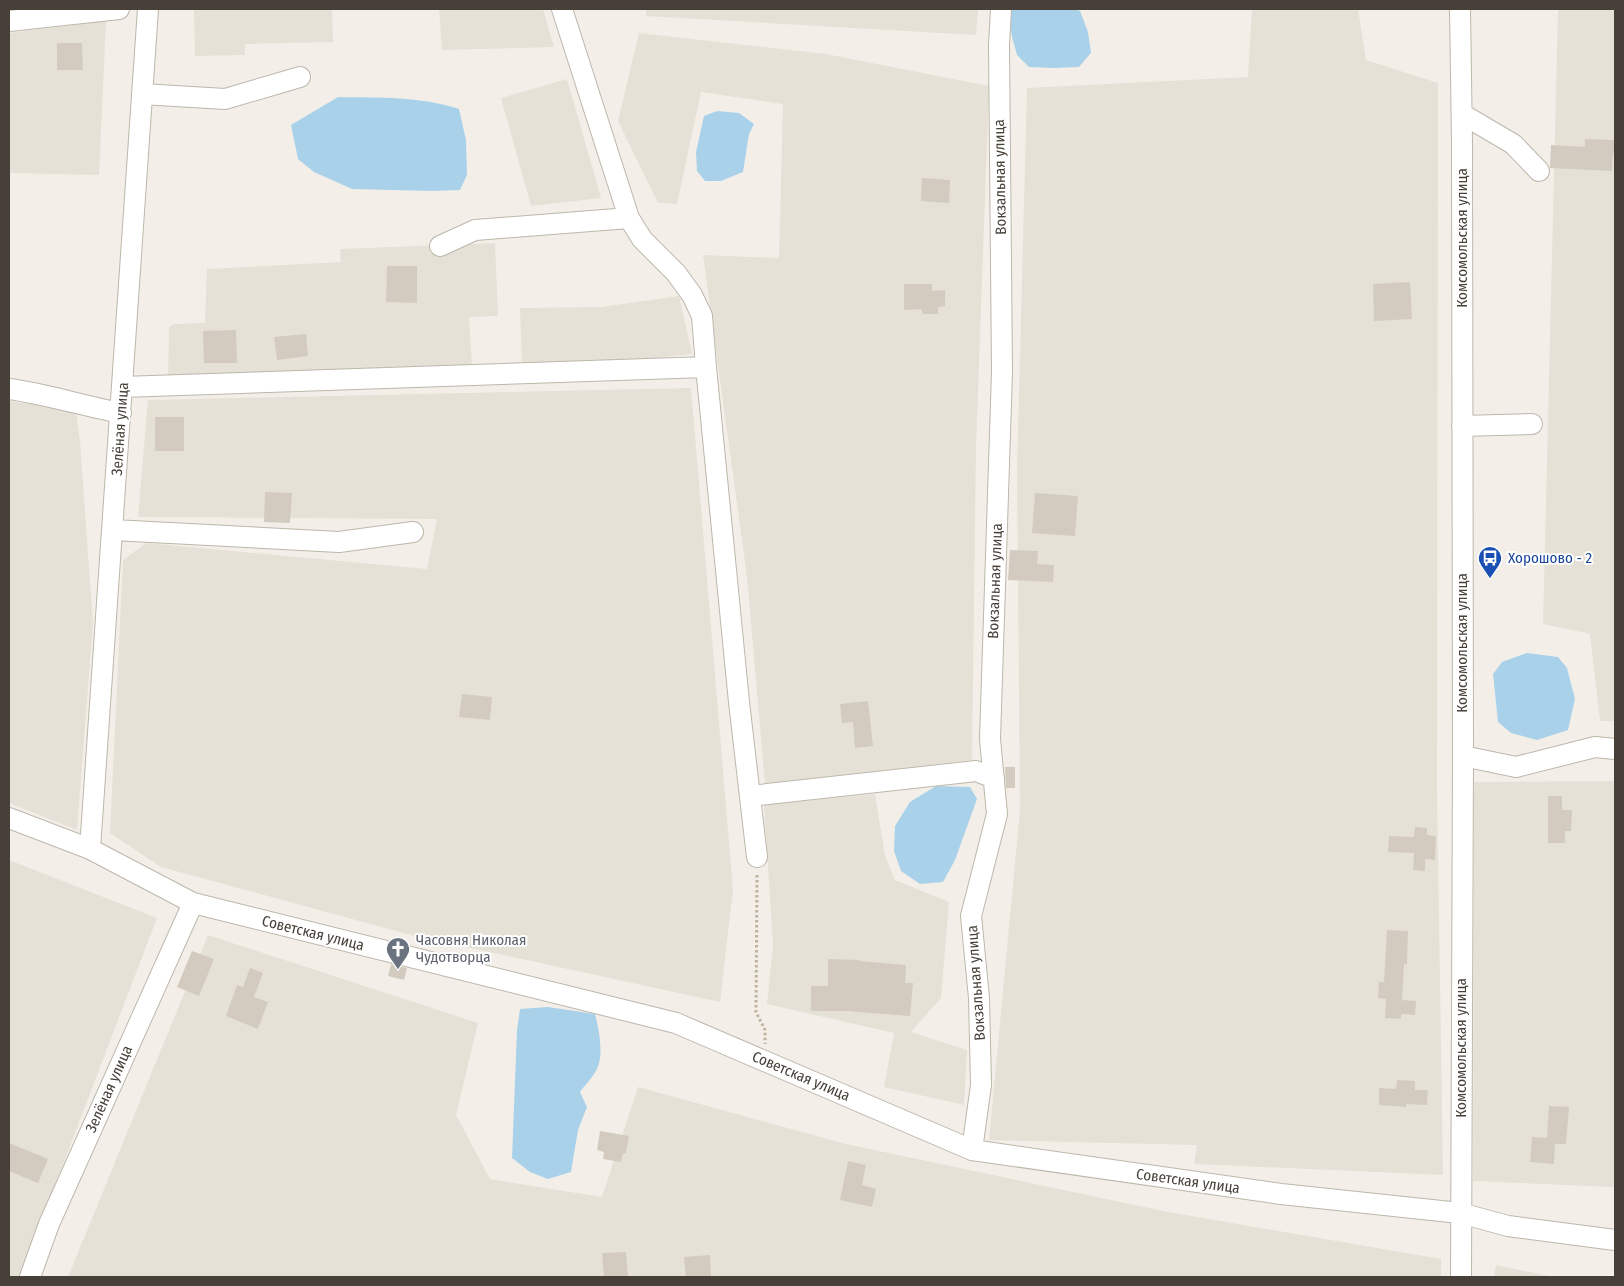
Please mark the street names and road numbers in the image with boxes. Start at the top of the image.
street label: Вокзальная улица [990,119,1010,235]
street label: Комсомольская улица [1453,168,1471,308]
street label: Зелёная улица [108,382,132,476]
street label: Вокзальная улица [984,523,1006,639]
street label: Комсомольская улица [1453,573,1471,713]
street label: Советская улица [260,912,366,954]
street label: Вокзальная улица [963,925,989,1041]
street label: Комсомольская улица [1452,978,1470,1118]
street label: Зелёная улица [82,1043,136,1135]
street label: Советская улица [749,1047,853,1105]
street label: Советская улица [1135,1165,1241,1197]

